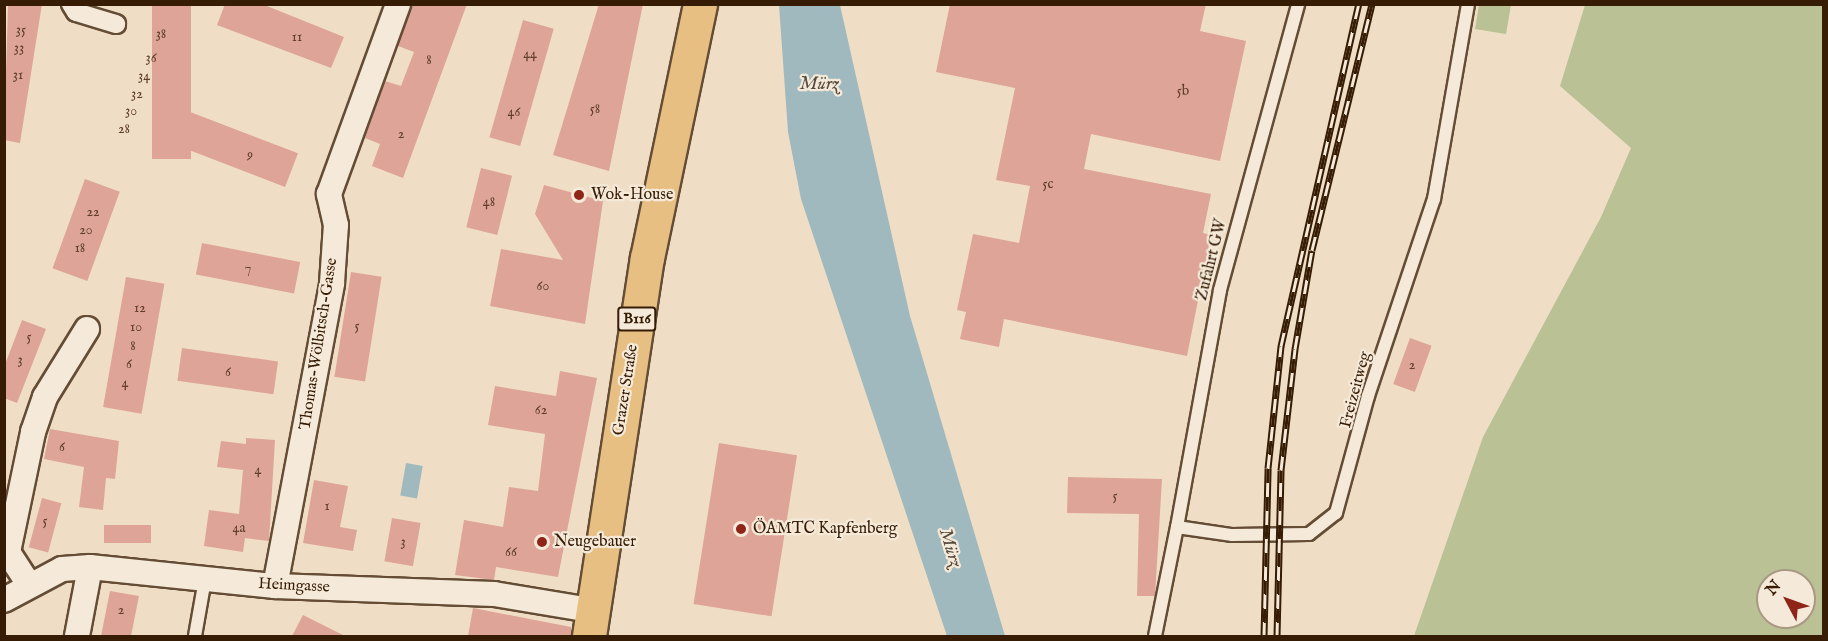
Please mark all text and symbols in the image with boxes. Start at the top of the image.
house number: 35 [16,22,26,38]
house number: 38 [156,26,166,42]
house number: 11 [292,29,302,45]
house number: 33 [14,40,24,56]
house number: 44 [523,46,537,62]
house number: 36 [145,50,157,66]
house number: 8 [426,52,432,68]
house number: 31 [13,67,23,83]
house number: 34 [138,68,150,84]
water label: Mürz [799,74,839,96]
house number: 5b [1177,83,1189,99]
house number: 32 [131,86,143,102]
house number: 58 [590,101,600,117]
house number: 30 [125,103,137,119]
house number: 46 [508,104,520,120]
house number: 28 [118,121,130,137]
house number: 2 [398,126,404,142]
house number: 9 [247,147,253,163]
house number: 5c [1042,176,1054,192]
place label: Wok-House [591,185,673,205]
marker: Wok-House [572,188,586,202]
house number: 48 [483,194,495,210]
house number: 22 [86,204,100,220]
street label: Zufahrt GW [1193,217,1231,303]
house number: 20 [79,222,93,238]
house number: 18 [75,240,85,256]
street label: Thomas-Wölbitsch-Gasse [296,257,342,431]
house number: 7 [245,260,251,276]
house number: 60 [537,278,549,294]
house number: 12 [134,300,146,316]
road number: B116 [616,307,658,331]
house number: 5 [354,318,360,334]
house number: 10 [130,319,142,335]
house number: 5 [26,329,32,345]
house number: 8 [130,338,136,354]
street label: Grazer Straße [609,343,643,437]
street label: Freizeitweg [1337,350,1375,430]
house number: 3 [17,352,23,368]
house number: 6 [126,356,132,372]
house number: 2 [1409,357,1415,373]
house number: 6 [225,364,231,380]
house number: 4 [122,375,128,391]
house number: 62 [535,402,547,418]
house number: 6 [59,439,65,455]
house number: 4 [255,462,261,478]
house number: 5 [1112,488,1118,504]
house number: 1 [324,498,330,514]
house number: 5 [42,513,48,529]
place label: ÖAMTC Kapfenberg [753,519,897,539]
house number: 4a [233,520,245,536]
marker: ÖAMTC Kapfenberg [734,522,748,536]
water label: Mürz [933,526,965,570]
place label: Neugebauer [554,532,636,552]
house number: 3 [400,534,406,550]
marker: Neugebauer [535,535,549,549]
house number: 66 [505,544,517,560]
north arrow [1756,569,1816,629]
street label: Heimgasse [258,575,330,597]
text: N [1762,577,1786,600]
house number: 2 [118,602,124,618]

